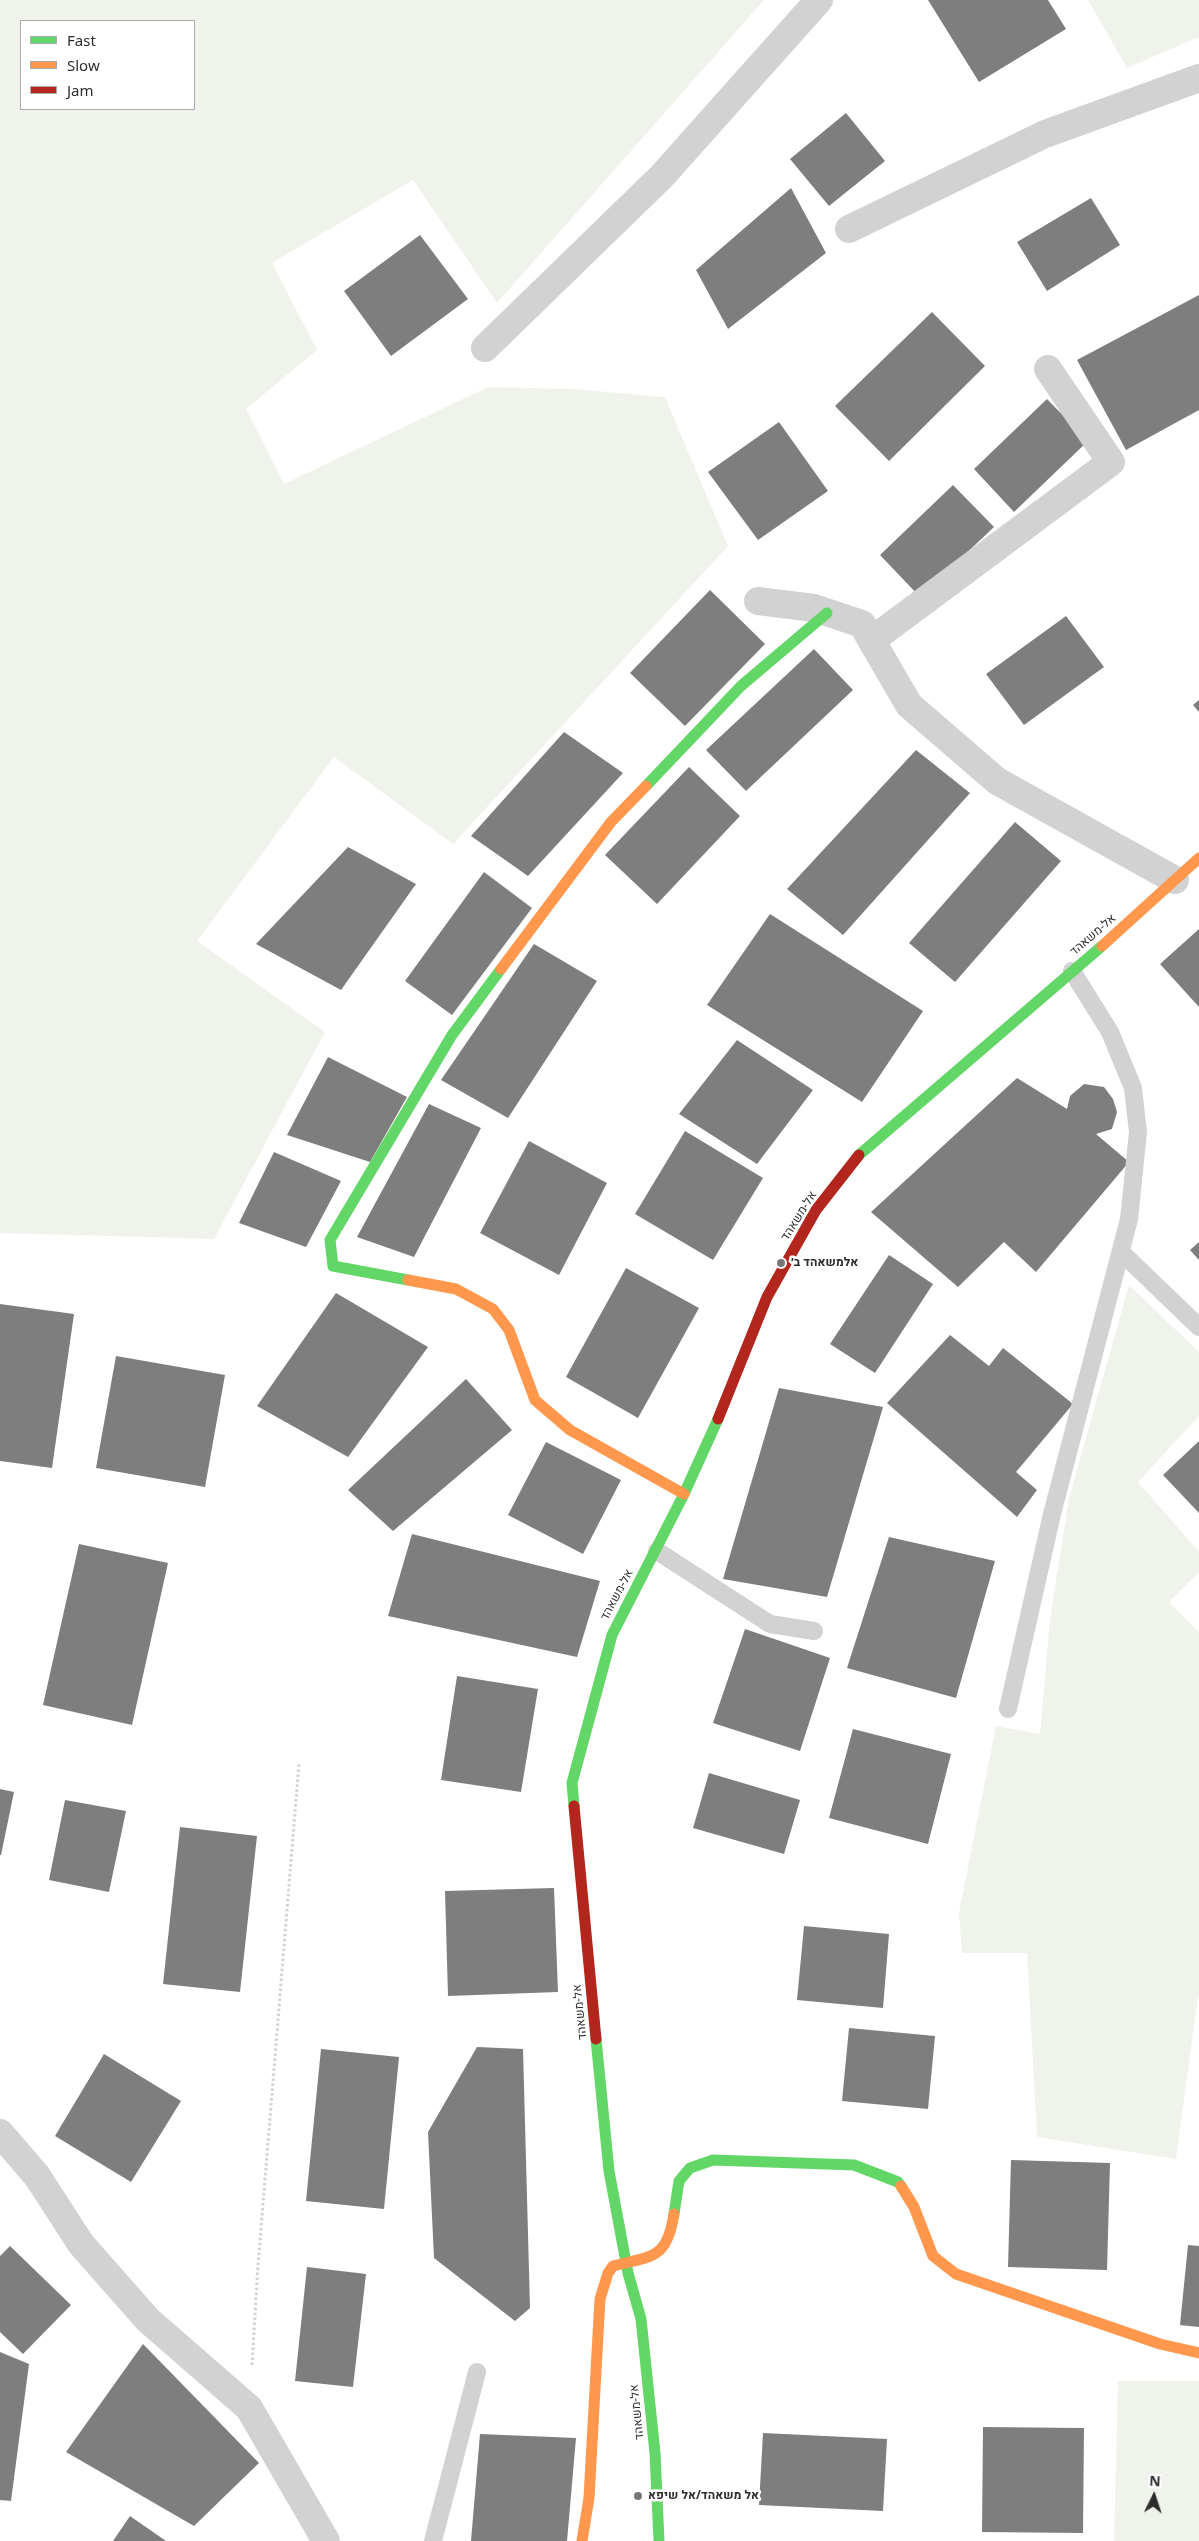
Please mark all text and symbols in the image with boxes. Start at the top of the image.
legend [20,20,195,110]
text: Fast [67,30,96,50]
text: Slow [67,55,100,75]
text: Jam [67,80,94,100]
street label: אל-משאהד [1067,911,1119,959]
street label: אל-משאהד [778,1188,820,1244]
place label: אלמשאהד ב׳ [791,1256,858,1270]
marker: אלמשאהד ב׳ [775,1257,787,1269]
street label: אל-משאהד [598,1567,636,1623]
street label: אל-משאהד [570,1983,590,2041]
street label: אל-משאהד [627,2383,647,2441]
north arrow [1129,2471,1179,2521]
text: N [1149,2471,1161,2490]
place label: אל משאהד/אל שיפא [648,2489,759,2503]
marker: אל משאהד/אל שיפא [632,2490,644,2502]

